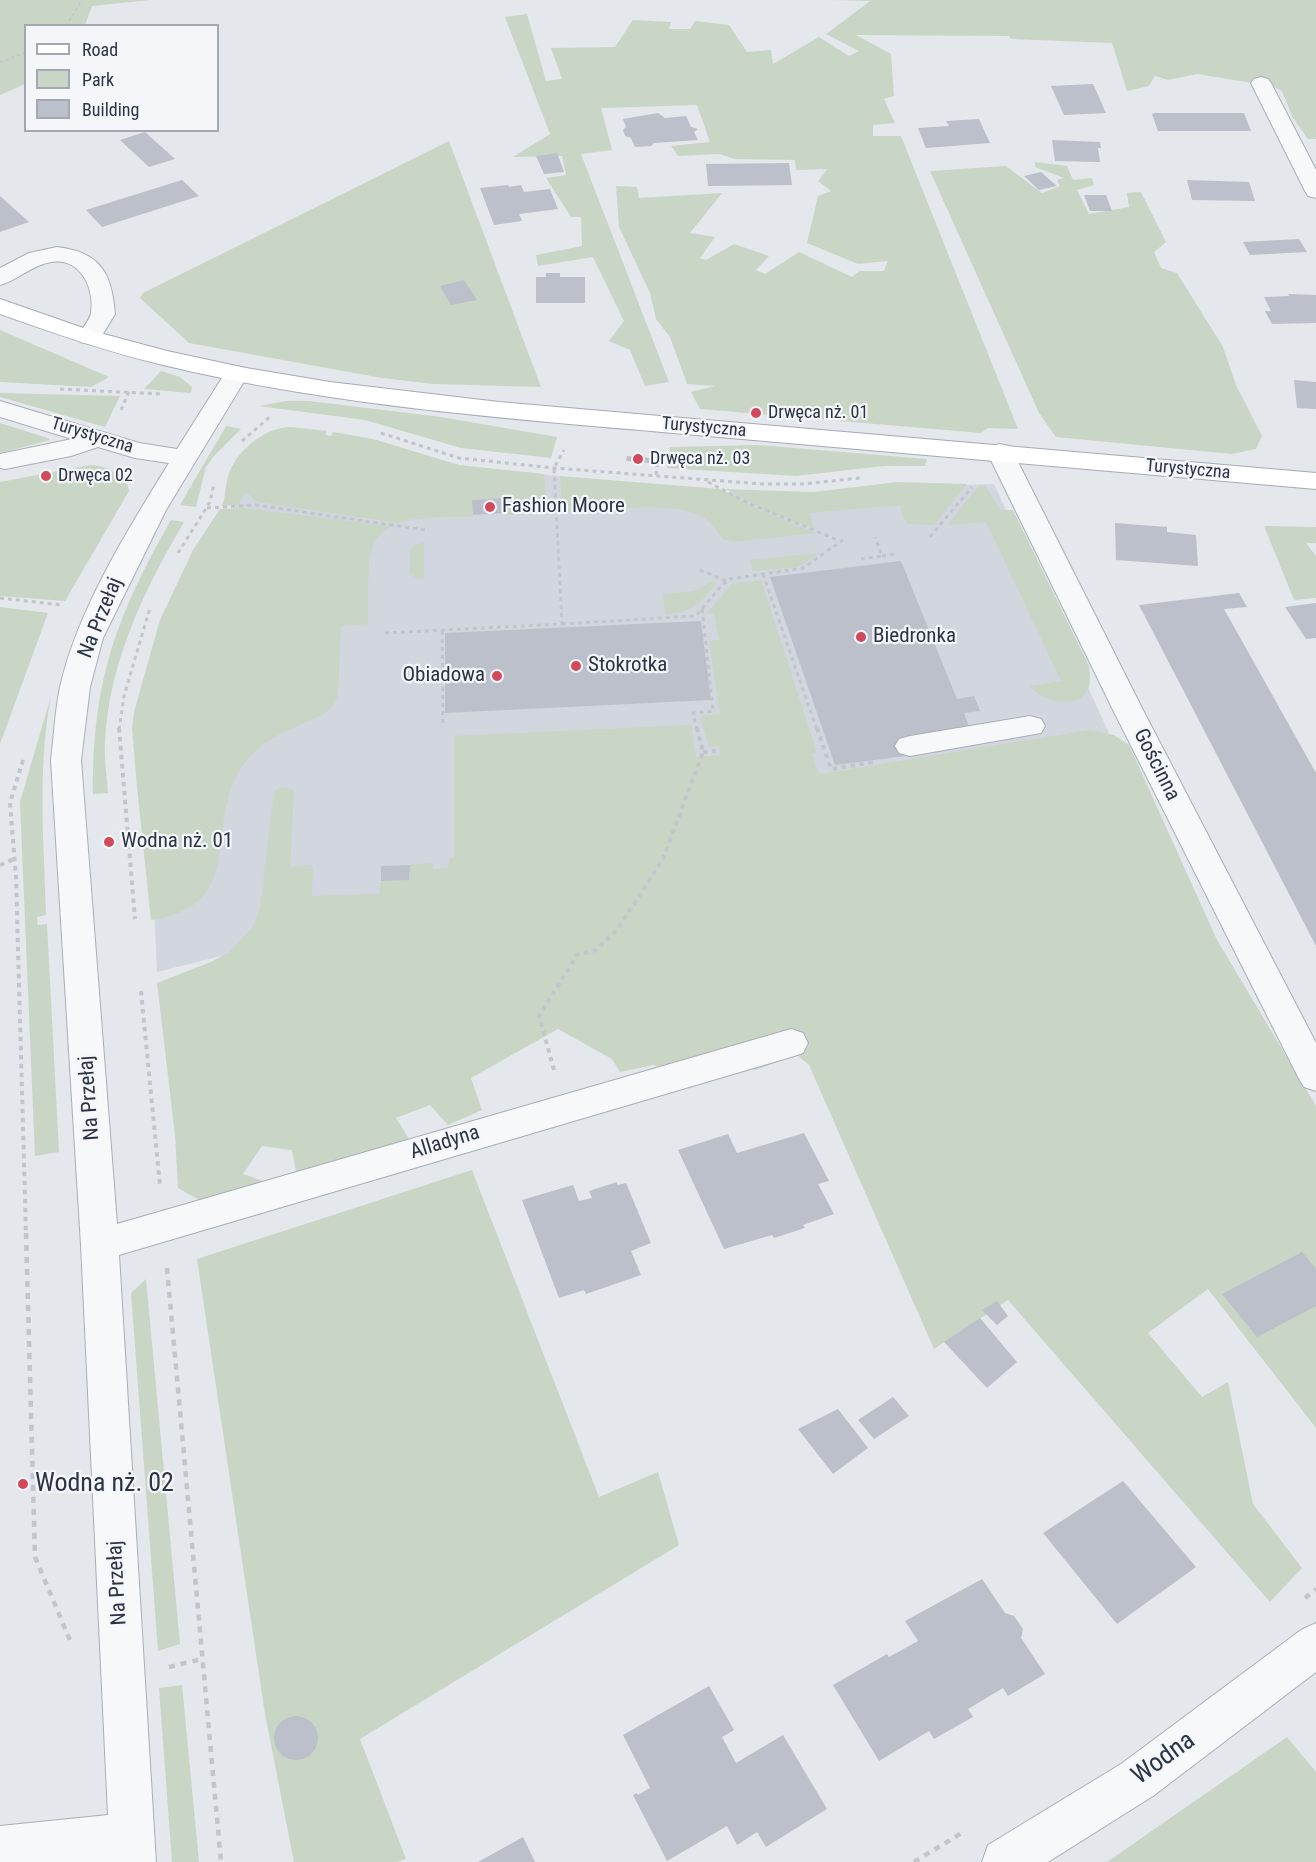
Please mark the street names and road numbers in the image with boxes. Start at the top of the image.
street label: Turystyczna [48,413,136,459]
street label: Turystyczna [661,414,747,442]
street label: Turystyczna [1145,456,1231,484]
street label: Na Przełaj [73,574,129,662]
street label: Gościnna [1127,725,1185,805]
street label: Na Przełaj [74,1055,106,1141]
street label: Alladyna [407,1121,483,1165]
street label: Na Przełaj [103,1540,133,1626]
street label: Wodna [1126,1726,1202,1792]

